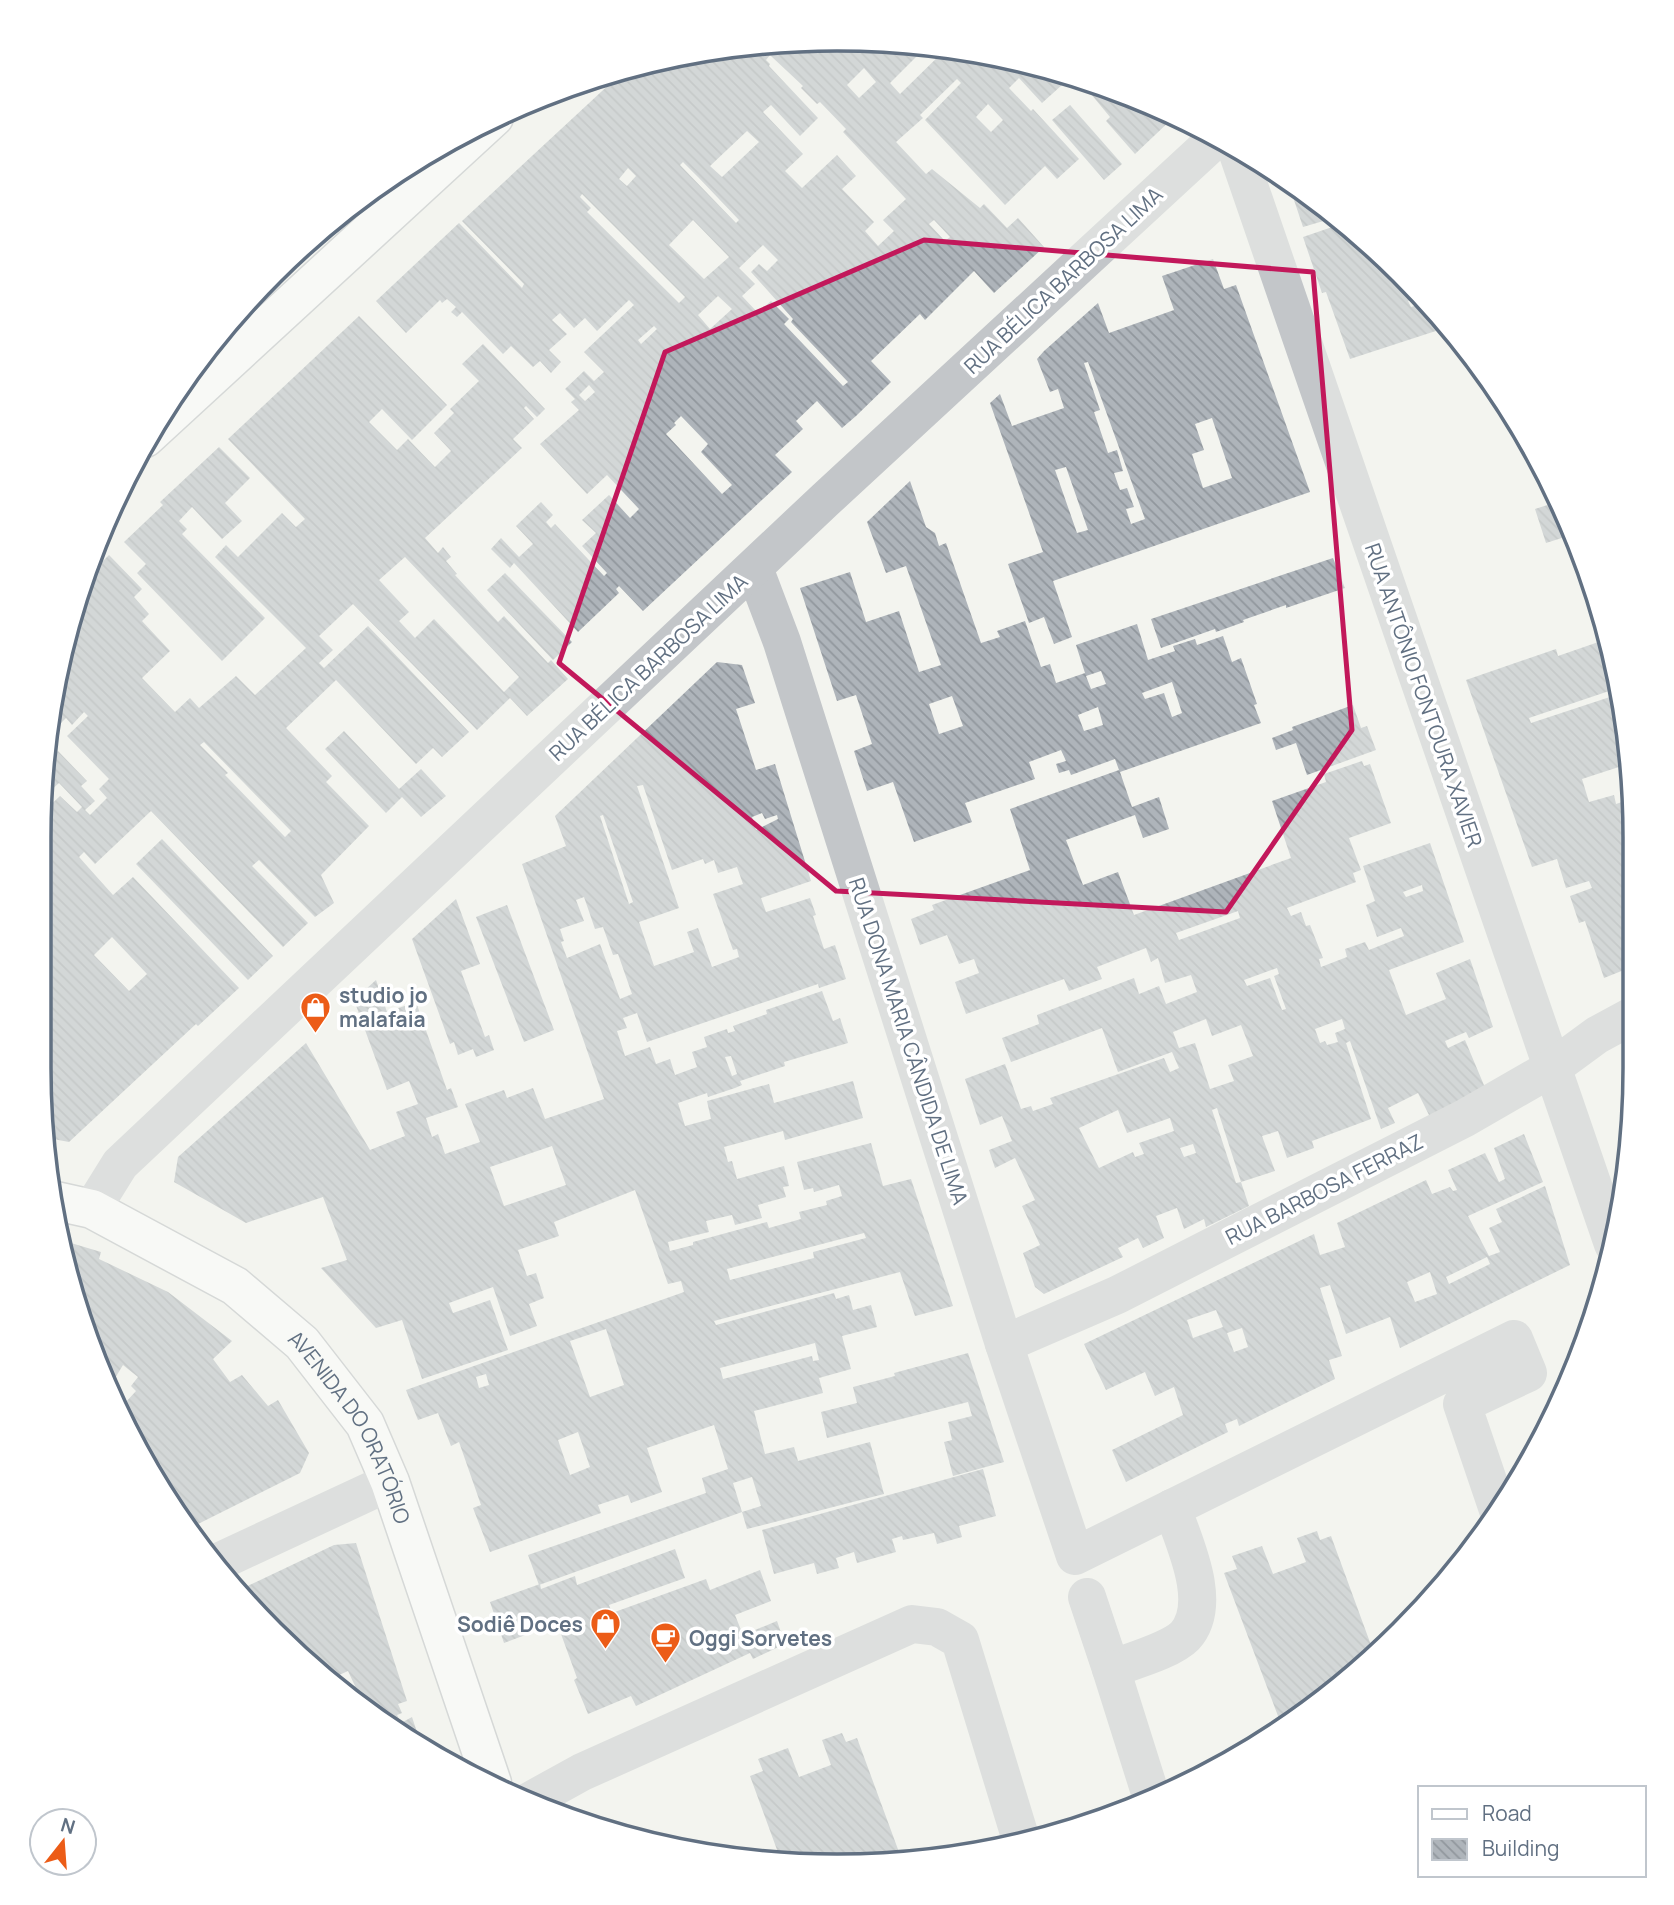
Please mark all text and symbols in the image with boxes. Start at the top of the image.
street label: RUA BÉLICA BARBOSA LIMA [958,180,1168,380]
street label: RUA ANTÔNIO FONTOURA XAVIER [1359,539,1489,851]
street label: RUA BÉLICA BARBOSA LIMA [543,567,753,767]
street label: RUA DONA MARIA CÂNDIDA DE LIMA [843,874,975,1208]
place label: studio jo malafaia [339,981,428,1033]
shop icon: studio jo malafaia [299,990,333,1034]
street label: RUA BARBOSA FERRAZ [1221,1127,1427,1251]
street label: AVENIDA DO ORATÓRIO [283,1324,417,1527]
shop icon: Sodiê Doces [589,1607,623,1651]
place label: Sodiê Doces [457,1610,583,1638]
cafe icon: Oggi Sorvetes [649,1621,683,1665]
place label: Oggi Sorvetes [689,1624,832,1652]
legend [1418,1786,1646,1877]
text: Road [1482,1799,1532,1827]
north arrow [28,1807,98,1877]
text: N [58,1811,78,1840]
text: Building [1482,1834,1559,1862]

